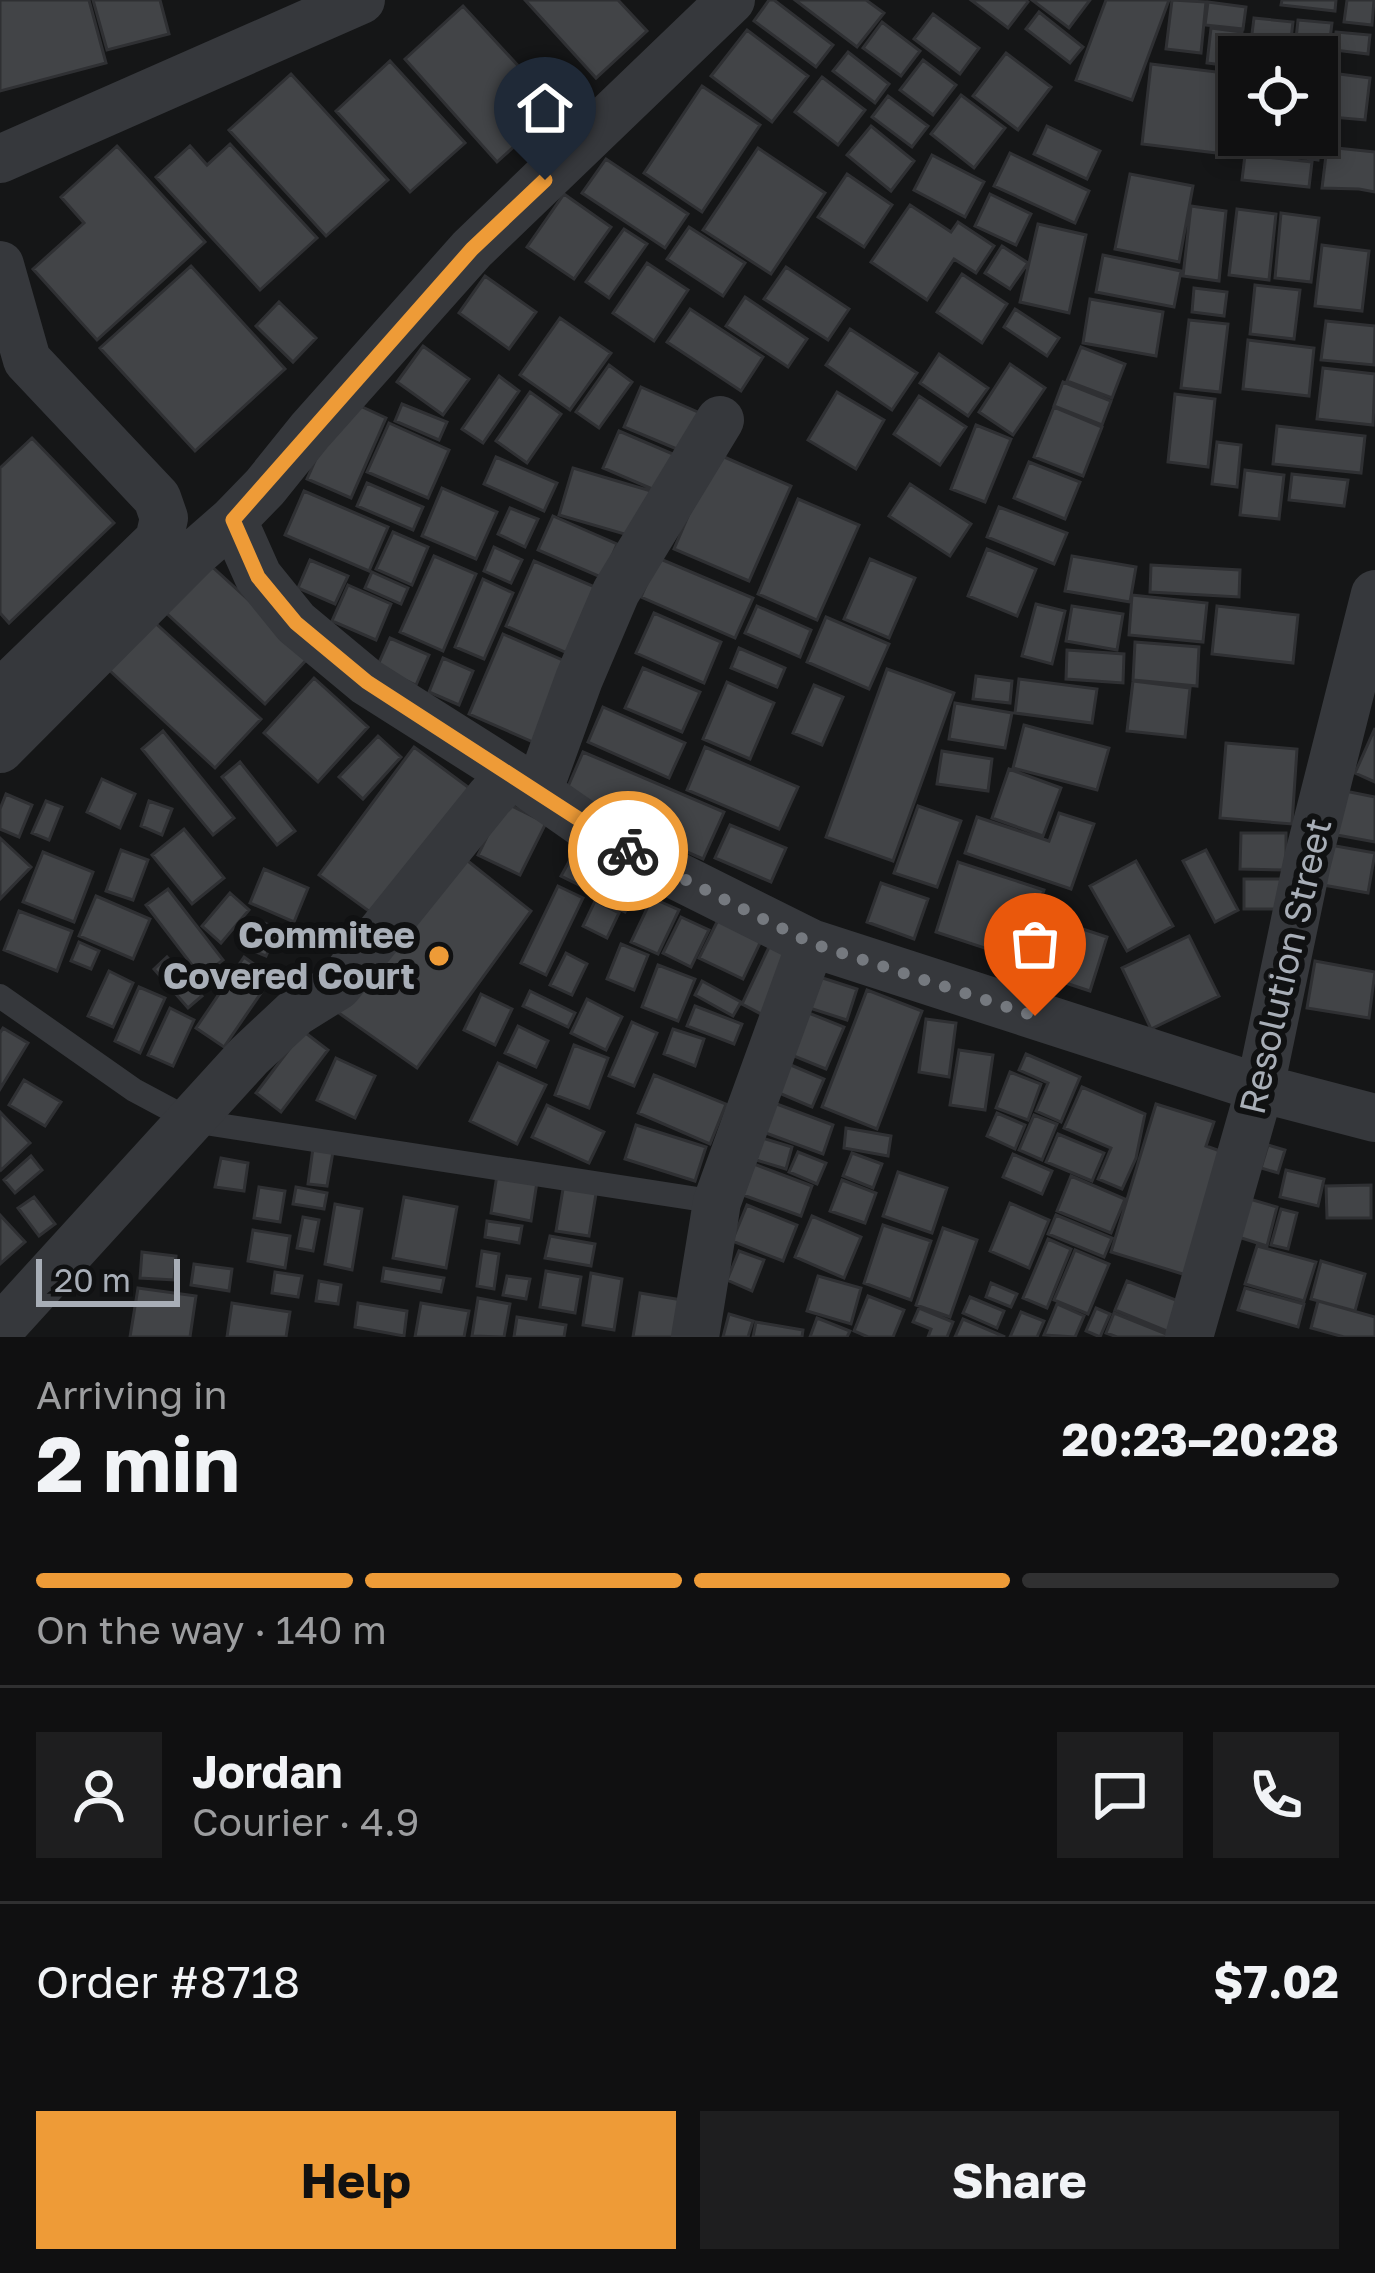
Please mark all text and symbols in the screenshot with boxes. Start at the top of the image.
map controls [1218,36,1338,156]
button: locate [1218,36,1338,156]
pin [494,57,596,180]
icon: home [512,75,578,141]
courier [568,791,688,911]
street label: Resolution Street [1230,814,1339,1118]
icon: bike [595,818,661,884]
pin [984,893,1086,1016]
icon: bag [1002,911,1068,977]
place label: Commitee Covered Court [163,913,415,997]
marker: Commitee Covered Court [426,943,452,969]
scale bar [36,1253,180,1306]
text: 20 m [54,1260,131,1299]
text: Arriving in [36,1371,227,1418]
text: 20:23–20:28 [1062,1412,1339,1466]
text: 2 min [36,1416,240,1509]
text: On the way · 140 m [36,1606,387,1653]
button: person [36,1732,162,1858]
button: chat [1057,1732,1183,1858]
button: phone [1213,1732,1339,1858]
text: Jordan [192,1744,343,1798]
text: Courier · 4.9 [192,1798,419,1845]
text: Order #8718 [36,1954,300,2008]
text: $7.02 [1213,1954,1339,2008]
button: Help [36,2111,676,2249]
button: Share [700,2111,1339,2249]

